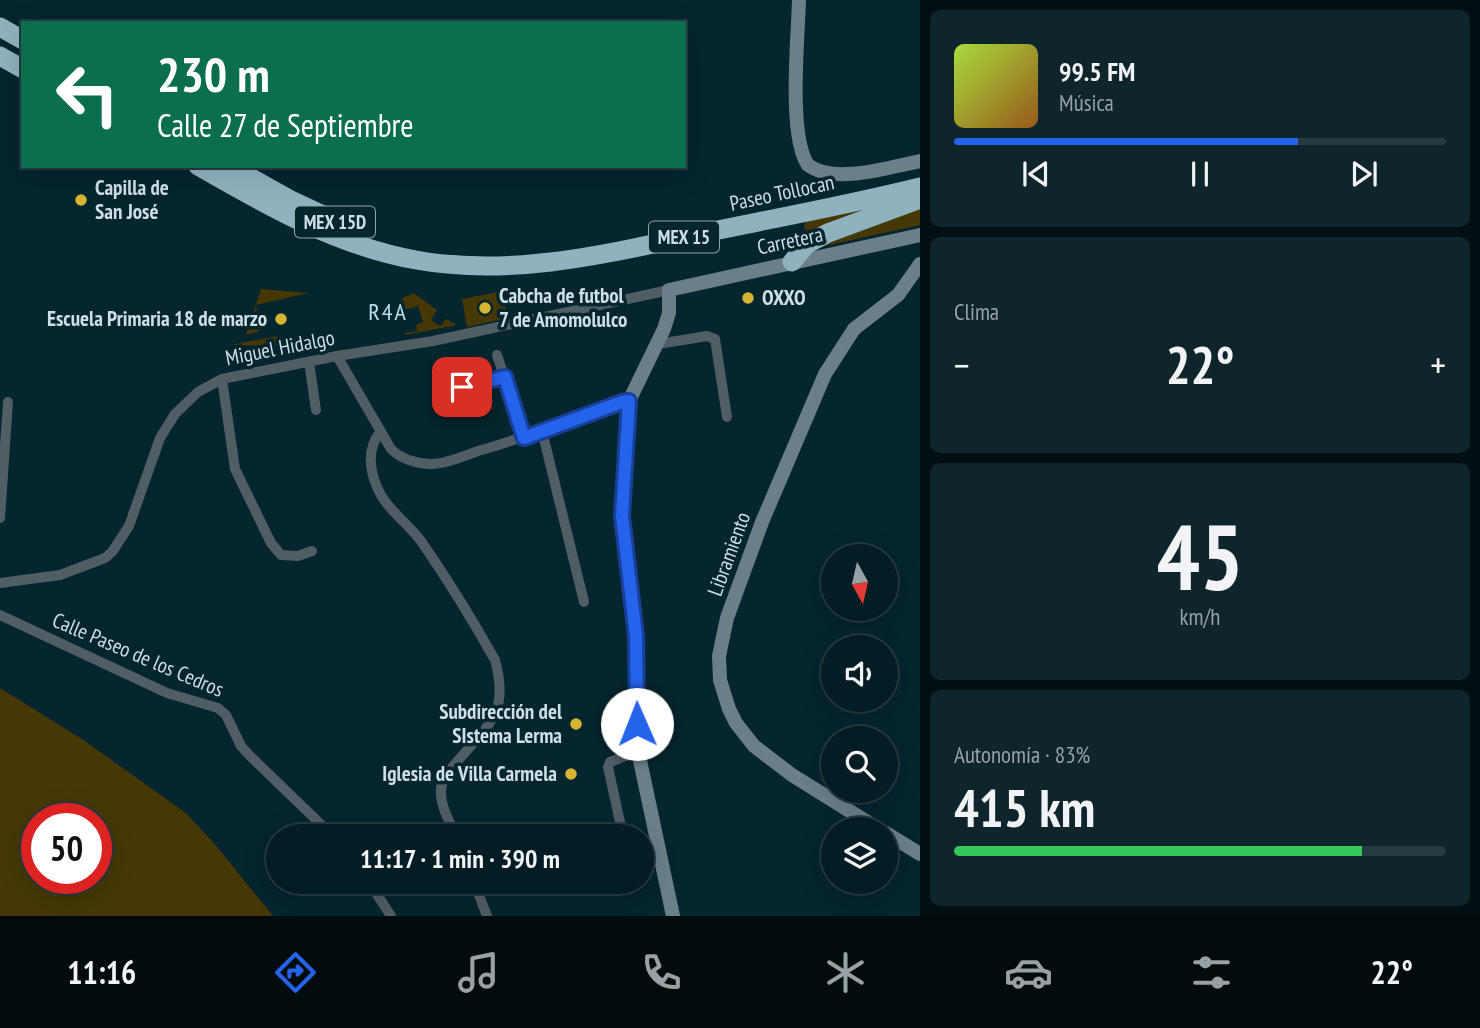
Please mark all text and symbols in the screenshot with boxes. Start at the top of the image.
text: 230 m [157,42,270,106]
icon: left [42,49,133,140]
text: 99.5 FM [1059,55,1135,88]
text: Música [1059,88,1114,117]
text: Calle 27 de Septiembre [157,104,414,146]
icon: previous [1017,155,1055,193]
icon: pause [1181,155,1219,193]
icon: next [1345,155,1383,193]
street label: Paseo Tollocan [727,168,837,217]
place label: Capilla de San José [95,174,169,225]
marker: Capilla de San José [73,192,89,208]
road number: MEX 15D [295,206,375,238]
street label: Carretera [755,220,825,261]
road number: MEX 15 [649,221,719,252]
place label: Cabcha de futbol 7 de Amomolulco [499,282,627,333]
place label: OXXO [762,284,806,311]
marker: OXXO [740,290,756,306]
district label: R4A [368,296,408,327]
text: Clima [954,297,999,326]
marker: Cabcha de futbol 7 de Amomolulco [477,300,493,316]
place label: Escuela Primaria 18 de marzo [47,305,267,332]
marker: Escuela Primaria 18 de marzo [273,311,289,327]
street label: Miguel Hidalgo [223,324,337,371]
text: 22° [1166,331,1234,398]
text: − [954,340,970,389]
text: + [1430,340,1446,389]
pin [432,357,492,417]
icon: arrive [443,368,481,406]
text: 45 [1157,497,1244,615]
street label: Libramiento [701,508,756,599]
north arrow [821,544,898,621]
map controls [821,544,898,894]
text: km/h [1180,602,1220,631]
street label: Calle Paseo de los Cedros [48,606,228,703]
button: sound [821,635,898,712]
position arrow [600,687,674,761]
place label: Subdirección del SIstema Lerma [439,698,563,749]
marker: Subdirección del SIstema Lerma [568,716,584,732]
button: search [821,726,898,803]
text: Autonomía · 83% [954,740,1090,769]
place label: Iglesia de Villa Carmela [382,760,557,787]
marker: Iglesia de Villa Carmela [563,766,579,782]
text: 415 km [954,774,1095,841]
speed limit sign: 50 [21,803,112,894]
button: layers [821,817,898,894]
text: 11:17 · 1 min · 390 m [360,842,560,875]
icon: directions [271,948,320,997]
icon: music [454,948,503,997]
icon: phone [637,948,686,997]
icon: climate [821,948,870,997]
icon: car [1004,948,1053,997]
icon: filters [1187,948,1236,997]
text: 11:16 [67,951,136,993]
text: 22° [1371,951,1413,993]

